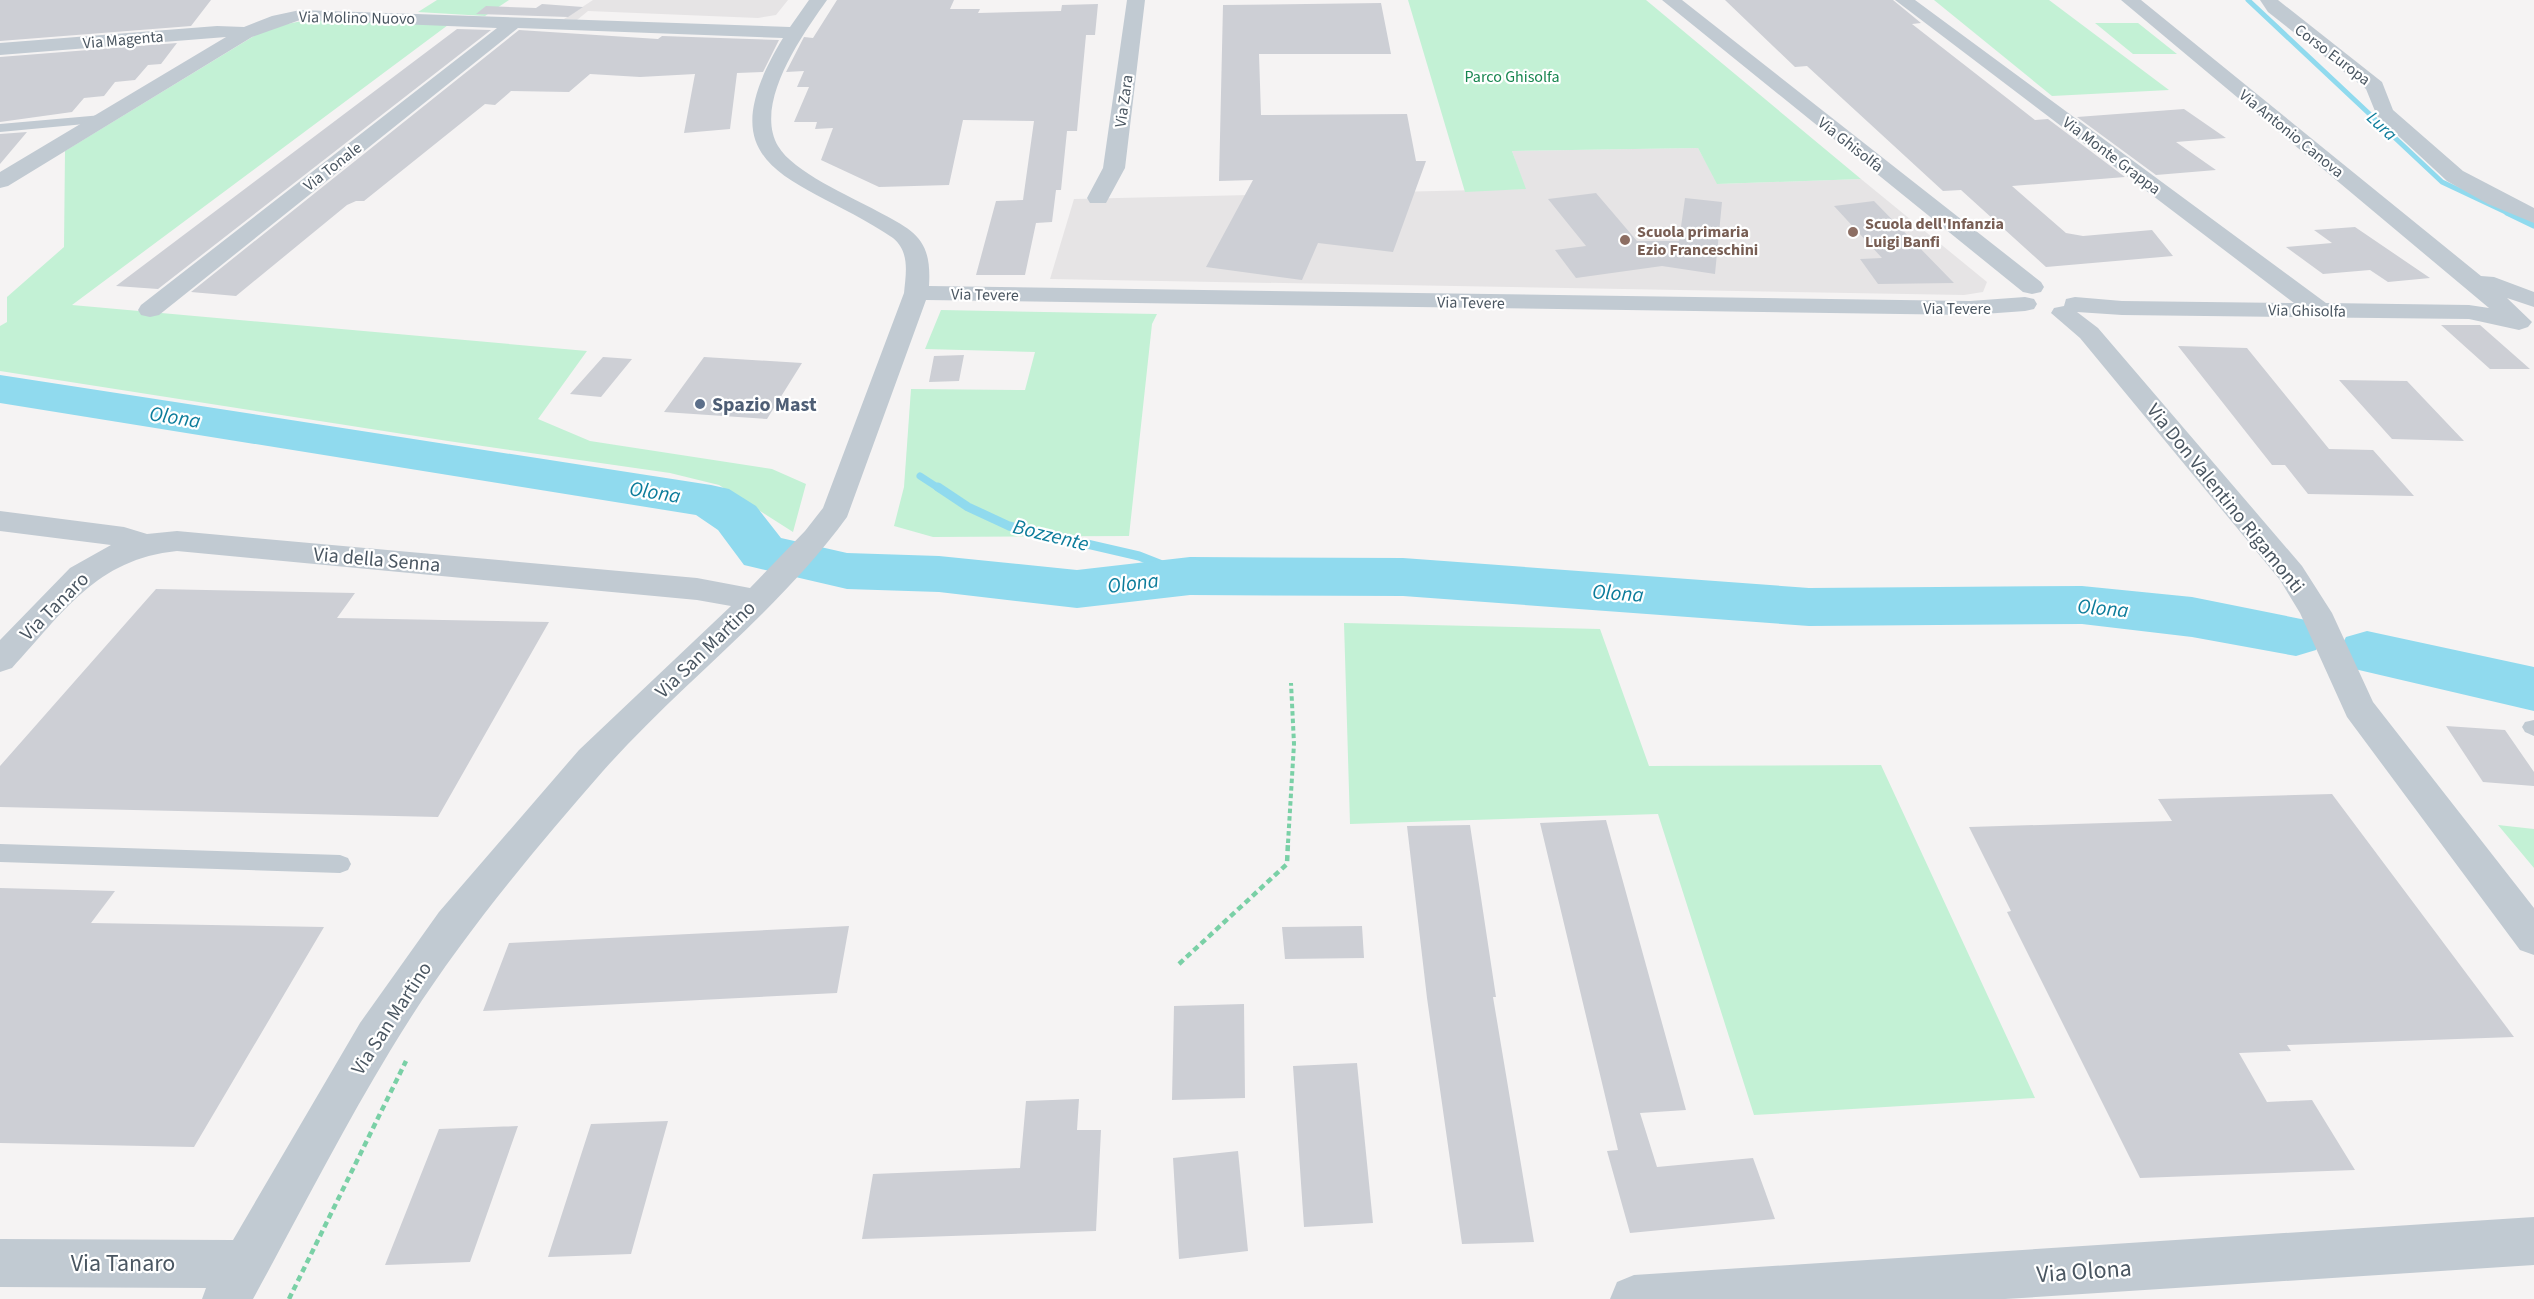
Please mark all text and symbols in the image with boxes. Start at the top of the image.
street label: Via Molino Nuovo [299,6,415,30]
street label: Corso Europa [2290,19,2375,91]
street label: Via Magenta [82,26,164,54]
park label: Parco Ghisolfa [1464,66,1560,88]
street label: Via Zara [1109,73,1139,129]
street label: Via Antonio Canova [2234,85,2348,183]
water label: Lura [2361,106,2403,147]
street label: Via Ghisolfa [1813,112,1888,177]
street label: Via Monte Grappa [2058,112,2165,200]
street label: Via Tonale [299,137,366,197]
place label: Scuola dell'Infanzia Luigi Banfi [1865,213,2004,253]
place label: Scuola primaria Ezio Franceschini [1637,221,1758,261]
marker: Scuola dell'Infanzia Luigi Banfi [1846,225,1860,239]
marker: Scuola primaria Ezio Franceschini [1618,233,1632,247]
street label: Via Tevere [951,283,1019,307]
street label: Via Tevere [1437,291,1505,315]
street label: Via Tevere [1923,298,1991,320]
street label: Via Ghisolfa [2268,299,2346,323]
place label: Spazio Mast [712,391,817,419]
marker: Spazio Mast [693,397,707,411]
water label: Olona [147,398,203,436]
street label: Via Don Valentino Rigamonti [2140,398,2311,600]
water label: Olona [627,473,683,511]
water label: Bozzente [1010,511,1092,559]
street label: Via della Senna [312,541,441,579]
water label: Olona [1106,565,1160,601]
street label: Via Tanaro [14,566,95,647]
water label: Olona [1591,576,1645,610]
water label: Olona [2076,591,2130,625]
street label: Via San Martino [649,594,762,705]
street label: Via San Martino [345,956,439,1081]
street label: Via Tanaro [71,1246,175,1281]
street label: Via Olona [2035,1251,2133,1292]

